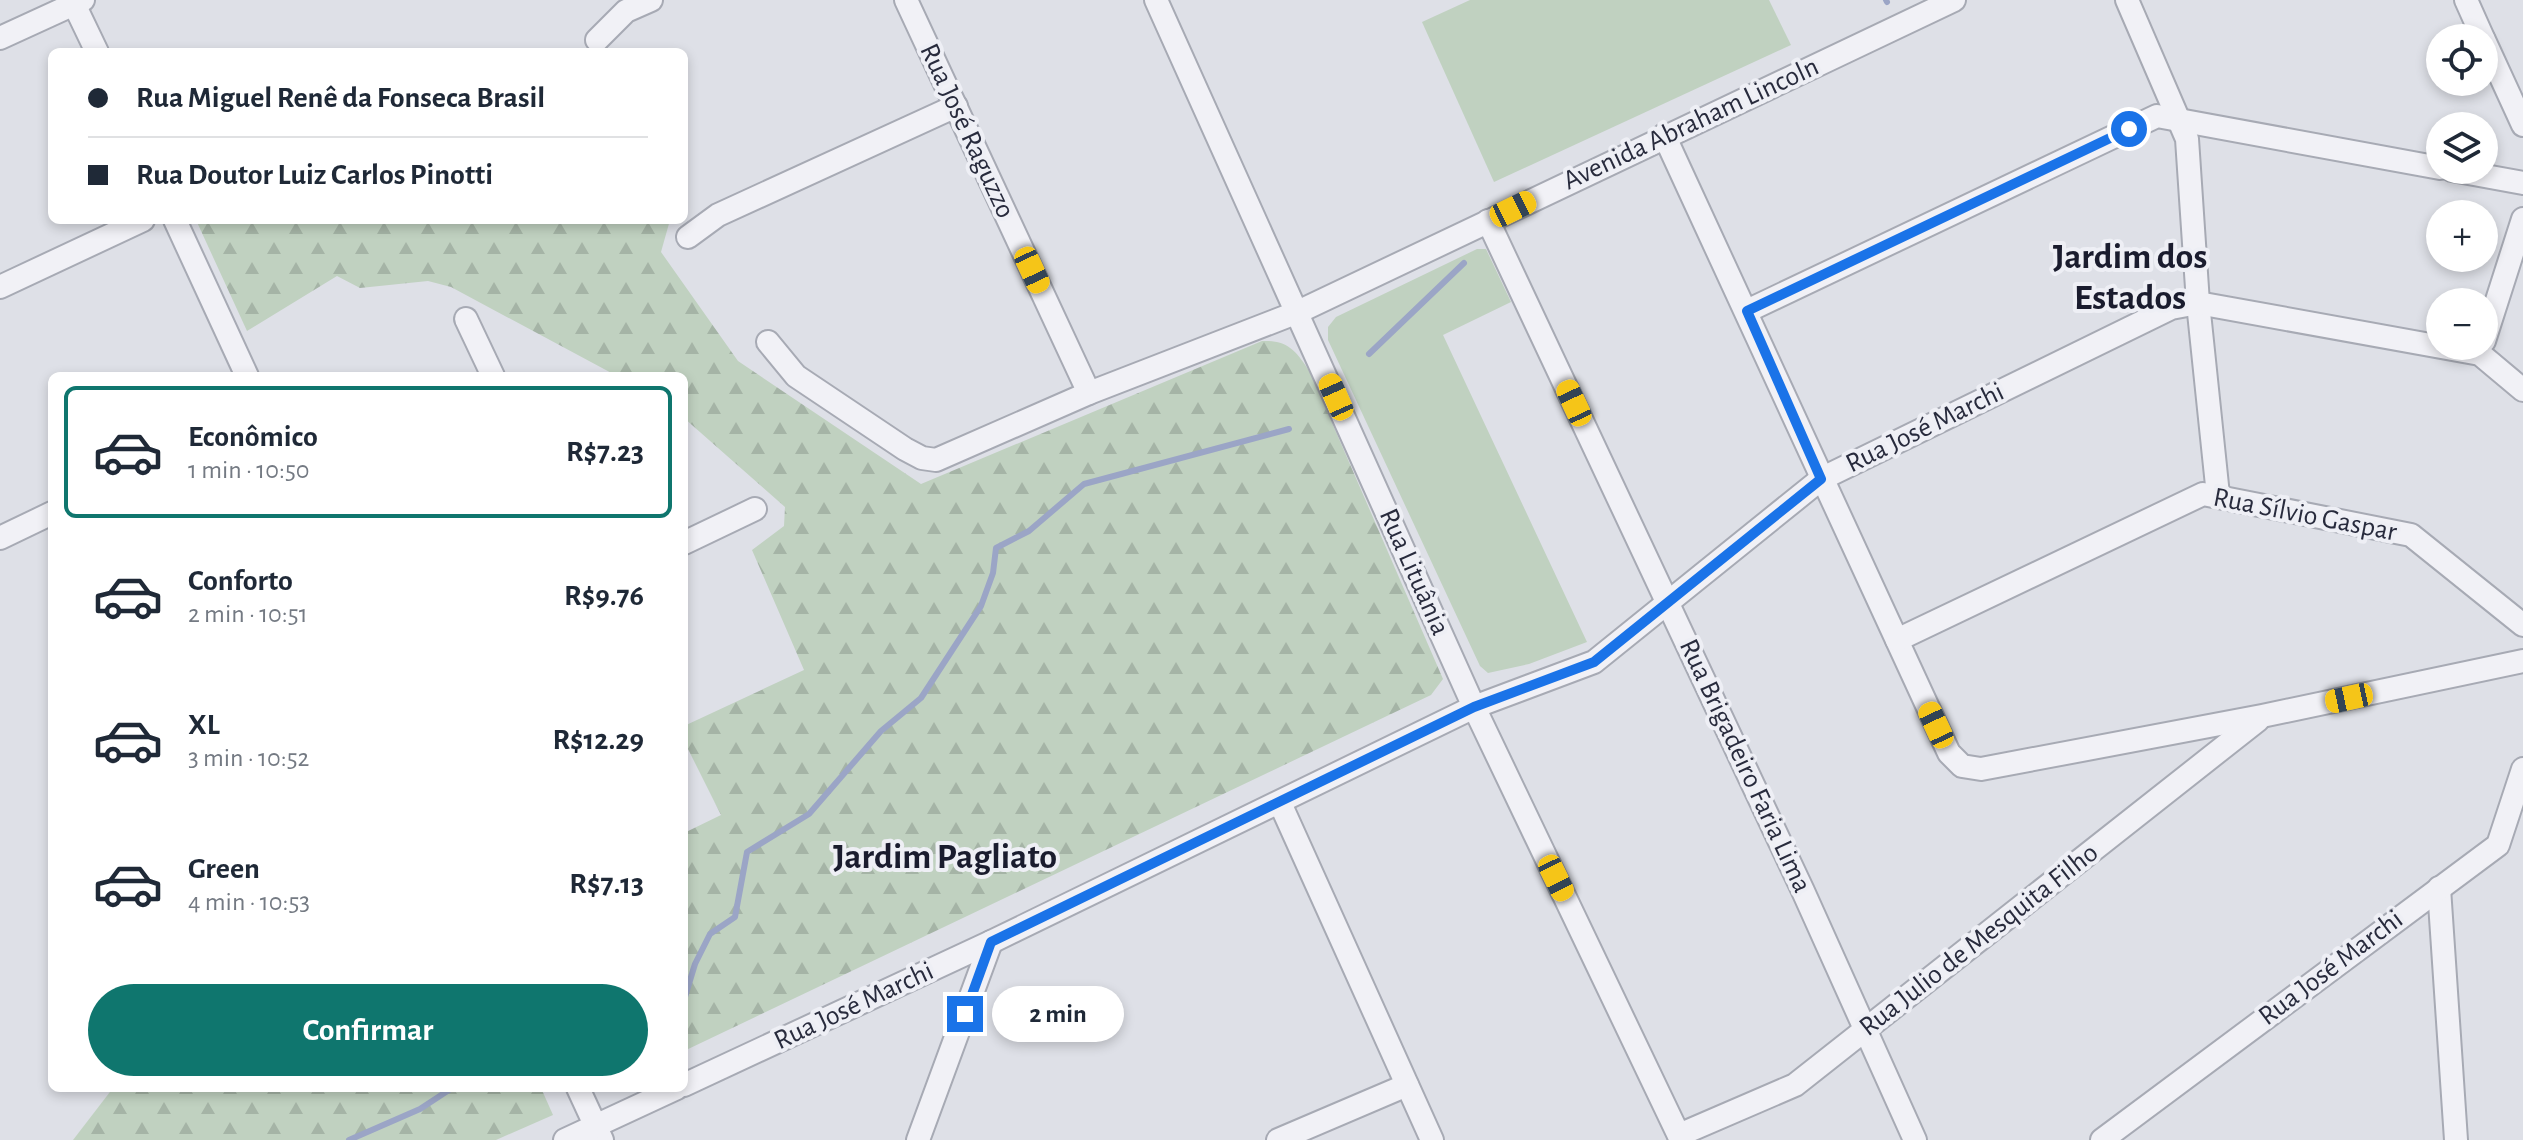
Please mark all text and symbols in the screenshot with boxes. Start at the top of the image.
map controls [2426,24,2498,360]
button: locate [2426,24,2498,96]
street label: Rua José Raguzzo [914,40,1020,222]
street label: Avenida Abraham Lincoln [1559,53,1823,195]
text: Rua Miguel Renê da Fonseca Brasil [136,83,545,113]
route start [2111,111,2147,147]
button: layers [2426,112,2498,184]
text: Rua Doutor Luiz Carlos Pinotti [136,160,493,190]
car [1486,188,1540,230]
button: + [2426,200,2498,272]
district label: Jardim dos Estados [2053,239,2207,316]
car [1011,243,1053,297]
button: − [2426,288,2498,360]
car [1315,370,1357,424]
car [1553,376,1595,430]
street label: Rua José Marchi [1841,378,2009,478]
icon: car [92,416,164,488]
text: Econômico [188,422,318,452]
text: R$7.23 [566,437,644,467]
text: 1 min · 10:50 [188,457,310,483]
street label: Rua Sílvio Gaspar [2211,483,2399,547]
street label: Rua Lituânia [1374,505,1454,640]
icon: car [92,560,164,632]
text: Conforto [188,566,293,596]
text: R$9.76 [564,581,644,611]
text: 2 min · 10:51 [188,601,308,627]
street label: Rua Brigadeiro Faria Lima [1674,635,1816,897]
car [2323,681,2375,715]
car [1915,698,1957,752]
icon: car [92,704,164,776]
text: XL [188,710,220,740]
text: R$12.29 [552,725,644,755]
text: 3 min · 10:52 [188,745,309,771]
street label: Rua Julio de Mesquita Filho [1854,838,2104,1042]
district label: Jardim Pagliato [833,839,1057,875]
icon: car [92,848,164,920]
car [1535,851,1577,905]
text: Green [188,854,260,884]
text: R$7.13 [569,869,644,899]
text: 4 min · 10:53 [188,889,310,915]
street label: Rua José Marchi [2254,905,2408,1031]
street label: Rua José Marchi [770,957,938,1055]
button: Confirmar [88,984,648,1076]
callout: 2 min [993,986,1125,1042]
route end [947,996,983,1032]
text: 2 min [1029,1001,1087,1027]

